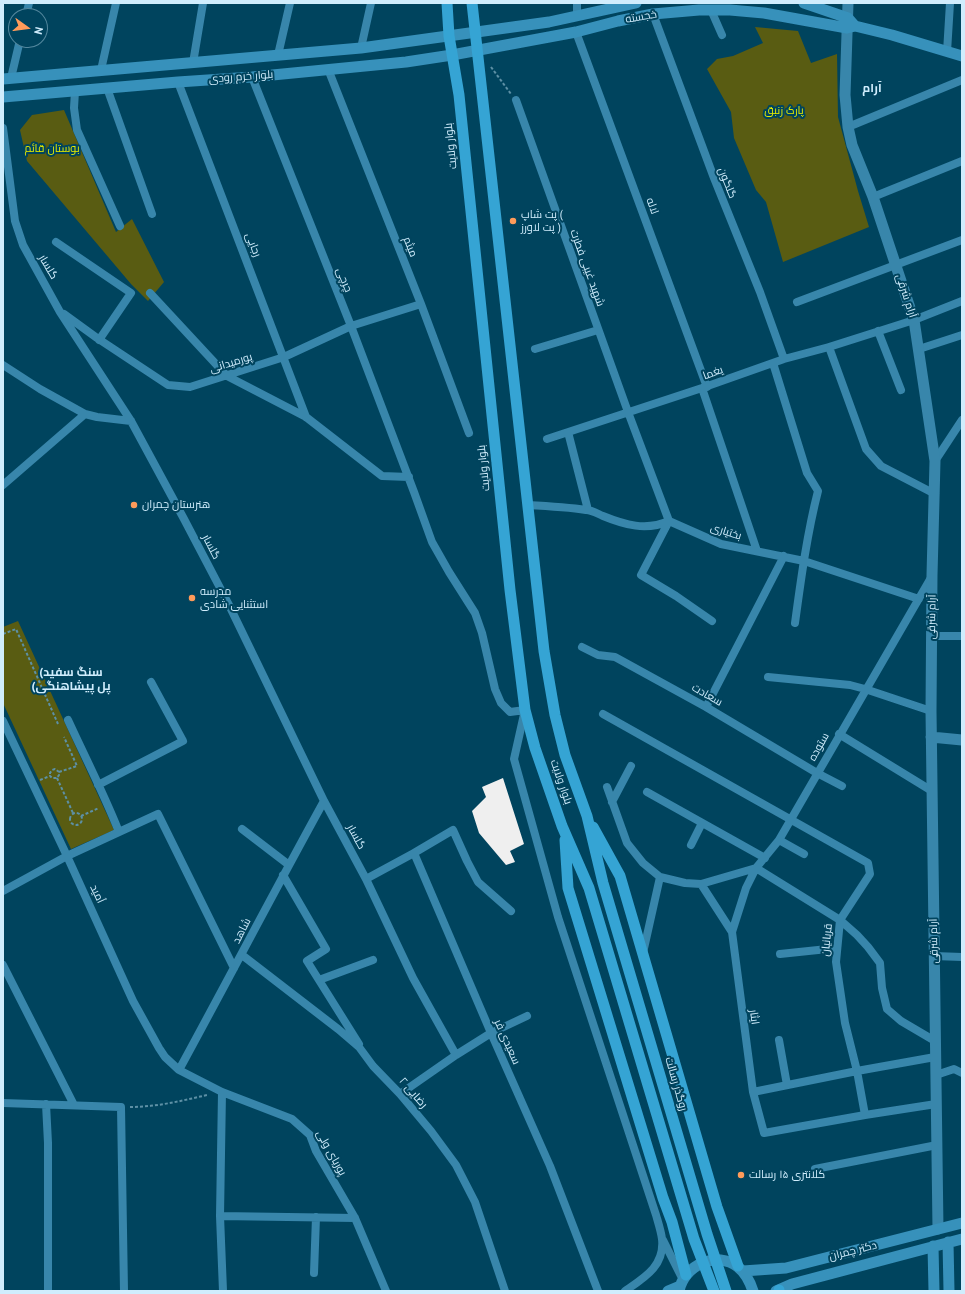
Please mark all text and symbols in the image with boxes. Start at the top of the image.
north arrow [8,8,48,48]
street label: خجسته [624,8,658,26]
text: N [31,25,46,36]
street label: بلوار خرم رودی [208,68,274,86]
district label: آرام [862,82,882,96]
park label: پارک زنبق [764,104,804,118]
street label: بلوار ولایت [442,122,460,170]
park label: بوستان قائم [24,142,80,156]
street label: گلگون [715,166,739,200]
street label: لاله [643,196,661,216]
place label: پت شاپ ( پت لاورز ) [521,208,563,234]
marker: پت شاپ ( پت لاورز ) [508,216,518,226]
street label: شهید غیبی فطرت [567,228,607,308]
street label: رجایی [242,231,264,259]
street label: میثم [400,235,420,259]
street label: گلسار [36,252,60,282]
street label: چرچی [333,266,355,294]
street label: آرام شرقی [893,273,919,319]
street label: پورمیدانی [208,350,254,376]
street label: یغما [701,363,725,383]
street label: بلوار ولایت [475,444,493,492]
place label: هنرستان چمران [142,498,210,512]
marker: هنرستان چمران [129,500,139,510]
street label: بختیاری [709,521,743,543]
street label: گلسار [199,532,223,562]
place label: مدرسه استثنایی شادی [200,585,268,611]
marker: مدرسه استثنایی شادی [187,593,197,603]
street label: آرام شرقی [925,594,939,640]
district label: (سنگ سفید (پل پیشاهنگی [31,666,111,694]
street label: سعادت [689,681,725,709]
street label: ستوده [806,730,832,764]
street label: بلوار ولایت [547,758,575,806]
street label: گلسار [344,822,368,852]
street label: اُمید [87,883,107,905]
street label: شاهد [230,916,254,946]
street label: آرام شرقی [927,918,941,964]
street label: قربانیان [819,923,835,957]
street label: ایثار [746,1009,762,1025]
street label: سعیدی فر [491,1017,523,1067]
street label: روگذر رسالت [662,1056,690,1112]
street label: رضایی ۲ [396,1075,430,1111]
street label: پوریای ولی [313,1128,349,1178]
place label: کلانتری ۱۵ رسالت [749,1168,825,1182]
marker: کلانتری ۱۵ رسالت [736,1170,746,1180]
street label: دکتر چمران [828,1239,878,1263]

